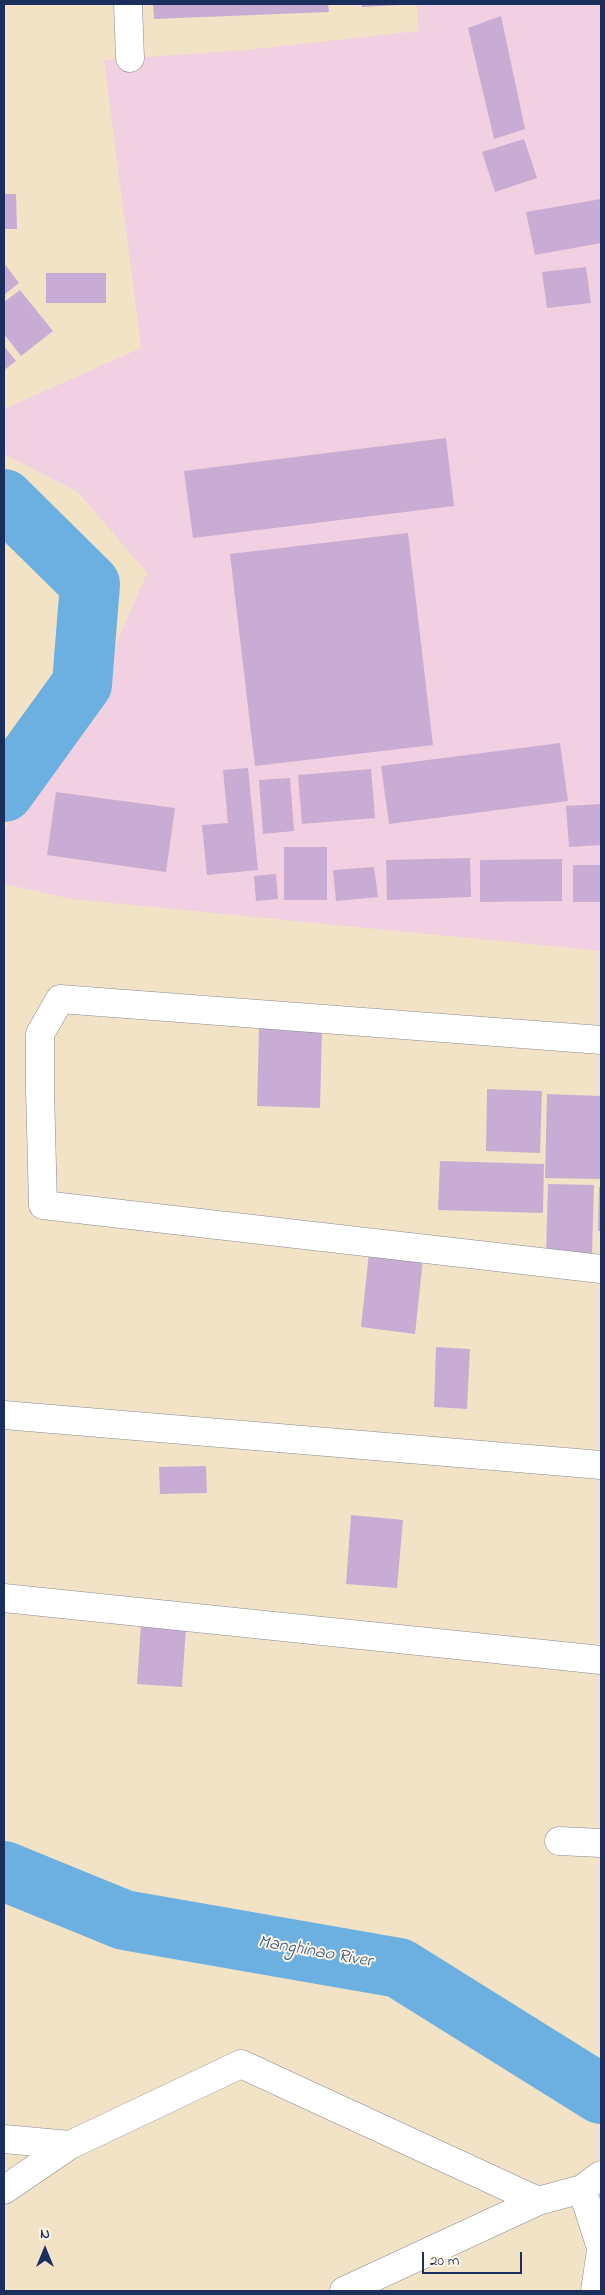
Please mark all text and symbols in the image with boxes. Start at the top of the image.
water label: Manghinao River [256,1932,374,1974]
text: N [40,2224,50,2245]
north arrow [20,2225,70,2275]
scale bar [425,2242,525,2274]
text: 20 m [430,2250,459,2272]

